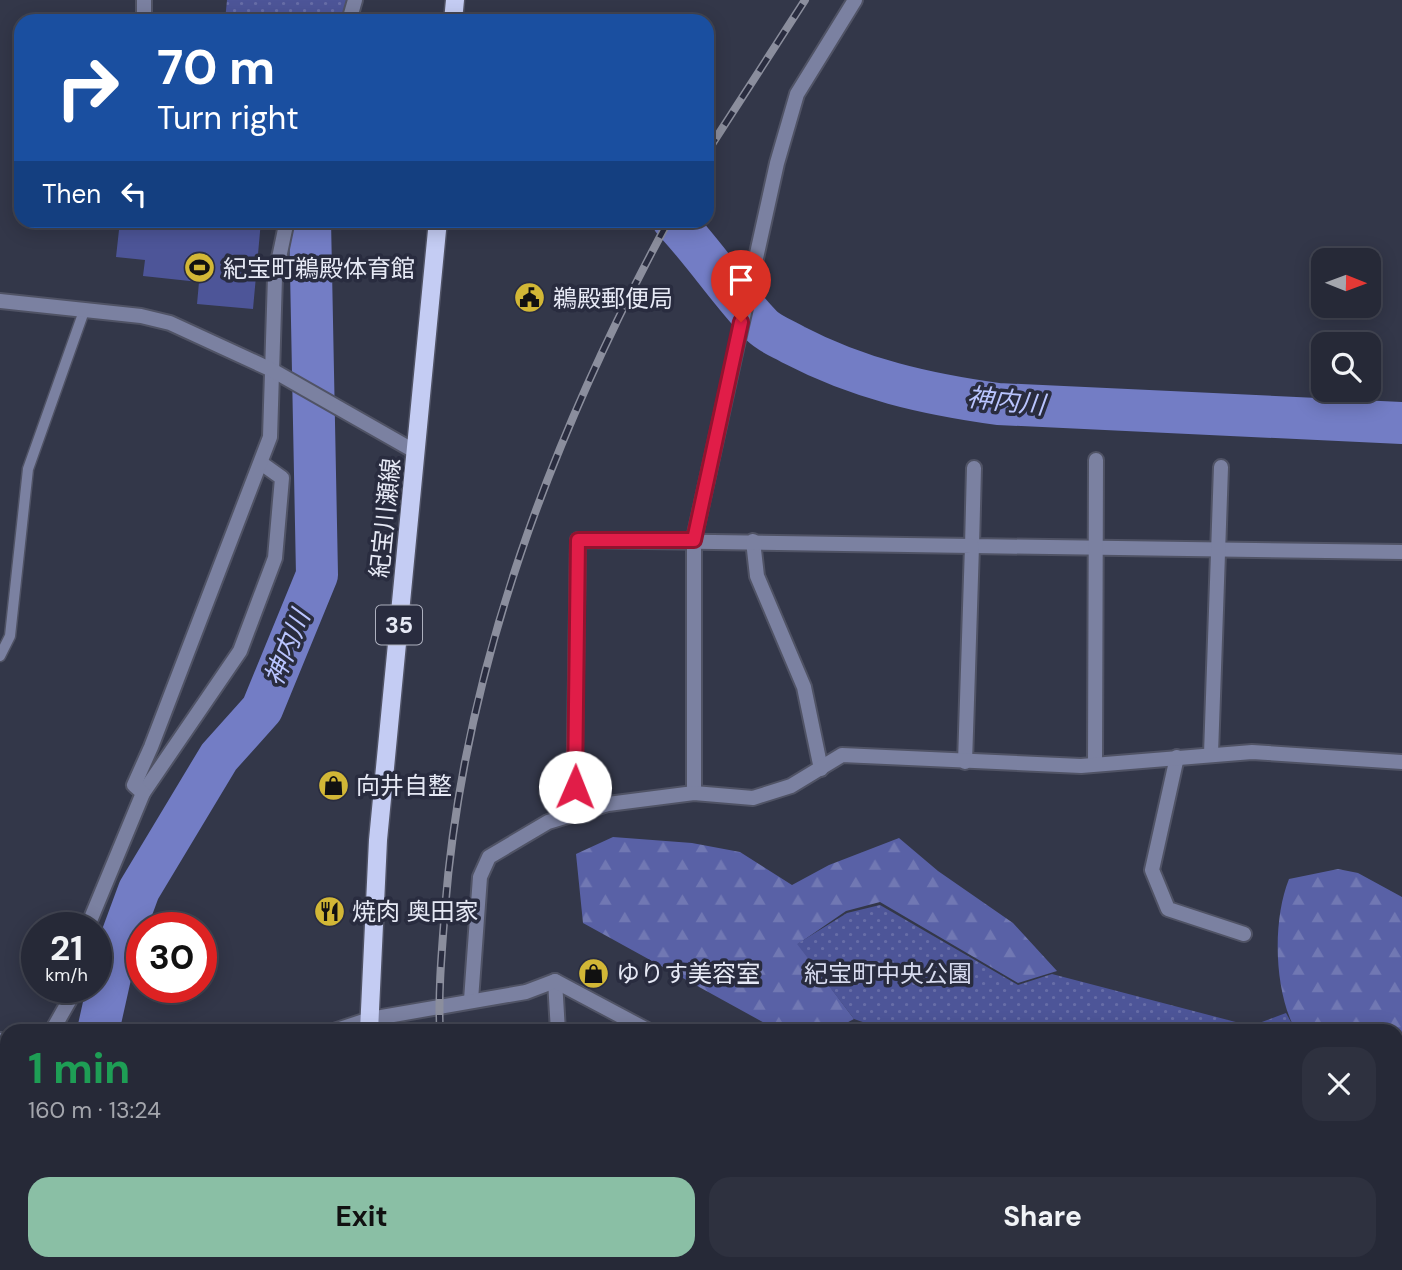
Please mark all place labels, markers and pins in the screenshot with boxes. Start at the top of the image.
pin [711,250,771,322]
sports icon: 紀宝町鵜殿体育館 [183,251,217,285]
place label: 紀宝町鵜殿体育館 [223,253,415,284]
public building icon: 鵜殿郵便局 [513,281,547,315]
place label: 鵜殿郵便局 [553,283,673,314]
shop icon: 向井自整 [316,768,350,802]
place label: 向井自整 [356,770,452,801]
restaurant icon: 焼肉 奥田家 [312,894,346,928]
place label: 焼肉 奥田家 [352,896,478,927]
shop icon: ゆりす美容室 [576,956,610,990]
place label: ゆりす美容室 [616,958,760,989]

